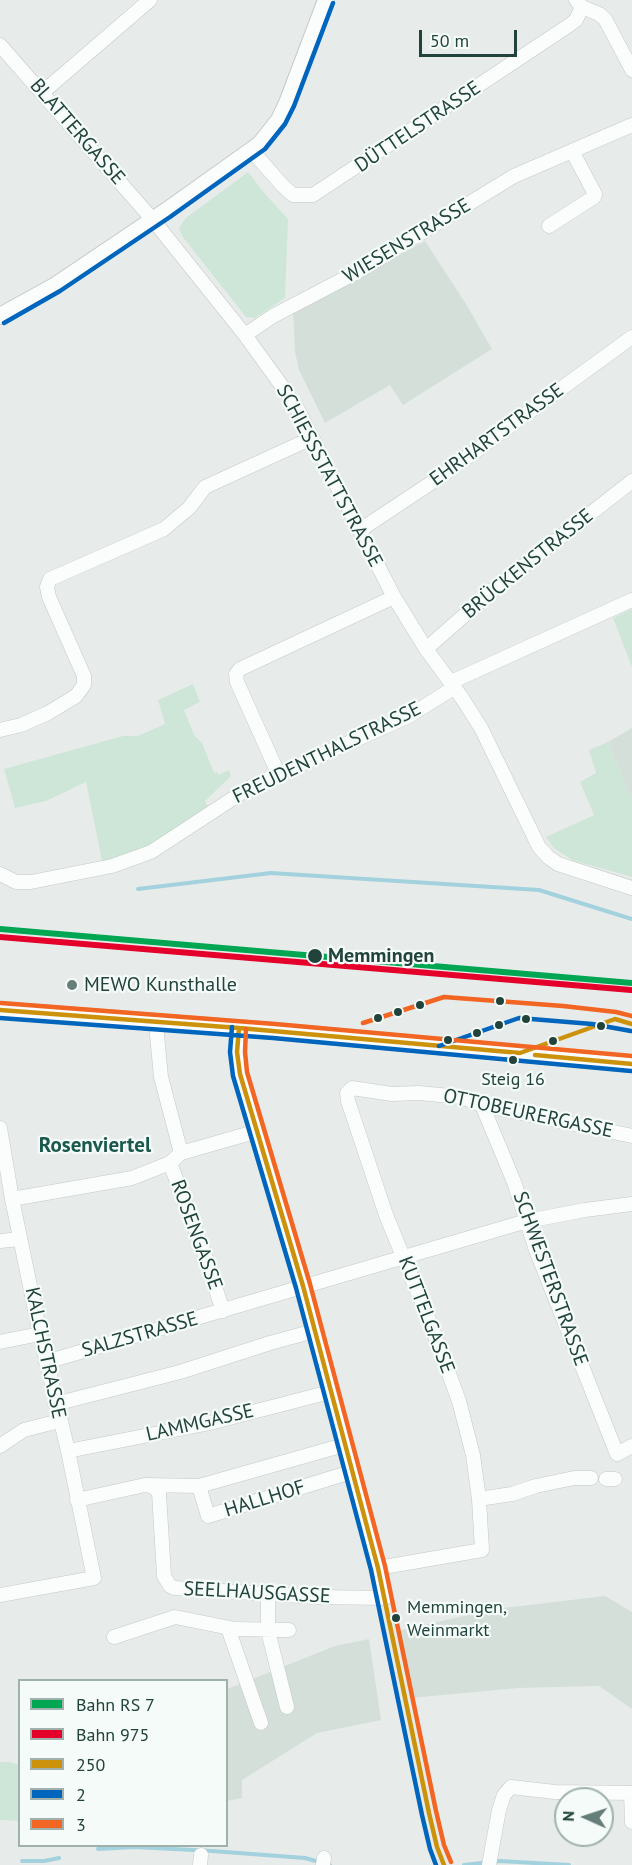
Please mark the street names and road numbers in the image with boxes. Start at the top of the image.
street label: BLATTERGASSE [24,74,130,190]
street label: DÜTTELSTRASSE [351,76,485,178]
street label: WIESENSTRASSE [339,193,475,289]
street label: EHRHARTSTRASSE [425,378,569,492]
street label: SCHIESSSTATTSTRASSE [271,381,387,571]
street label: BRÜCKENSTRASSE [458,504,598,624]
street label: FREUDENTHALSTRASSE [229,697,425,809]
street label: OTTOBEURERGASSE [441,1084,615,1144]
street label: ROSENGASSE [165,1177,227,1293]
street label: SCHWESTERSTRASSE [507,1189,593,1369]
street label: KUTTELGASSE [393,1253,459,1377]
street label: KALCHSTRASSE [19,1285,71,1421]
street label: SALZSTRASSE [79,1307,201,1363]
street label: LAMMGASSE [144,1399,256,1447]
street label: HALLHOF [222,1475,308,1523]
street label: SEELHAUSGASSE [183,1577,331,1609]

